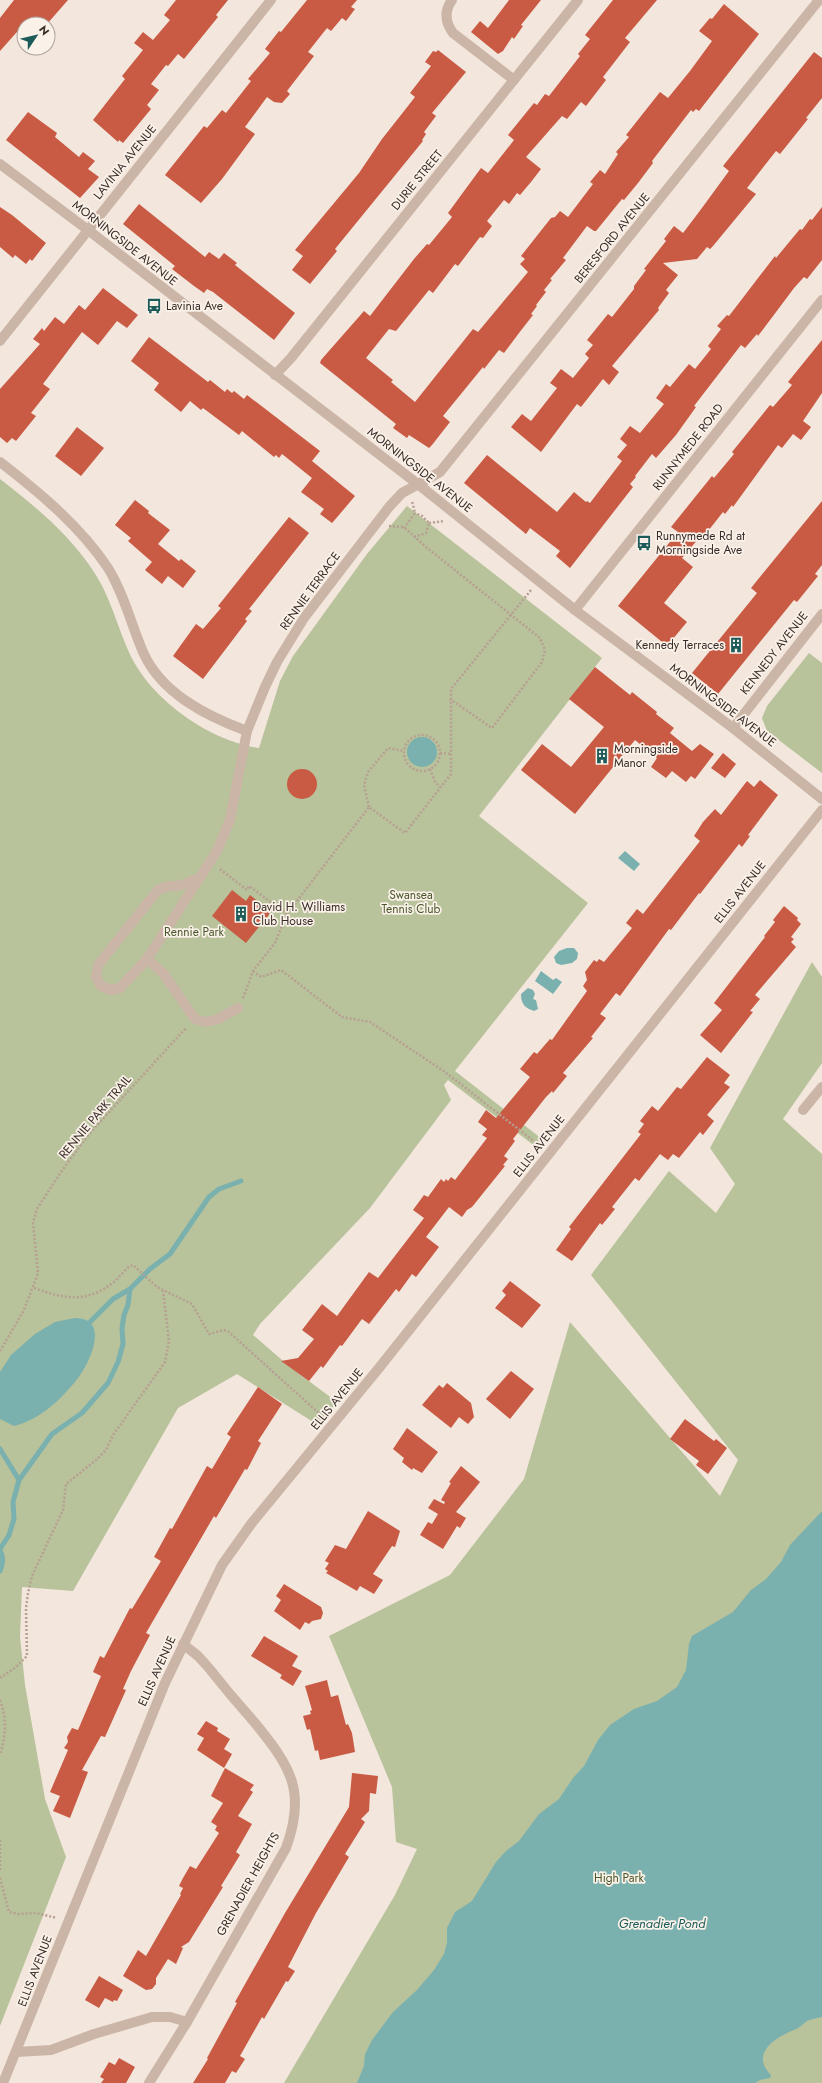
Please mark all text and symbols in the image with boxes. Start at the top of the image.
north arrow [16,16,56,56]
text: N [35,22,53,38]
street label: LAVINIA AVENUE [89,121,161,203]
street label: DURIE STREET [387,146,447,214]
street label: BERESFORD AVENUE [570,189,654,287]
street label: MORNINGSIDE AVENUE [69,196,181,290]
bus stop icon: Lavinia Ave [145,297,163,315]
place label: Lavinia Ave [166,297,223,315]
street label: RUNNYMEDE ROAD [648,400,728,494]
street label: MORNINGSIDE AVENUE [364,423,476,517]
place label: Runnymede Rd at Morningside Ave [656,527,745,559]
bus stop icon: Runnymede Rd at Morningside Ave [635,534,653,552]
street label: RENNIE TERRACE [275,548,345,634]
street label: KENNEDY AVENUE [736,608,812,698]
place label: Kennedy Terraces [636,636,724,654]
building icon: Kennedy Terraces [727,636,745,654]
street label: MORNINGSIDE AVENUE [666,659,780,751]
place label: Morningside Manor [614,740,678,772]
building icon: Morningside Manor [593,747,611,765]
street label: ELLIS AVENUE [710,857,770,927]
park label: Swansea Tennis Club [382,886,441,918]
place label: David H. Williams Club House [253,898,345,930]
building icon: David H. Williams Club House [232,905,250,923]
park label: Rennie Park [164,923,225,941]
street label: RENNIE PARK TRAIL [55,1071,136,1163]
street label: ELLIS AVENUE [509,1111,569,1181]
street label: ELLIS AVENUE [306,1364,368,1434]
street label: ELLIS AVENUE [133,1633,181,1709]
street label: GRENADIER HEIGHTS [212,1829,284,1939]
park label: High Park [594,1869,645,1887]
water label: Grenadier Pond [619,1914,706,1933]
street label: ELLIS AVENUE [13,1933,57,2009]

